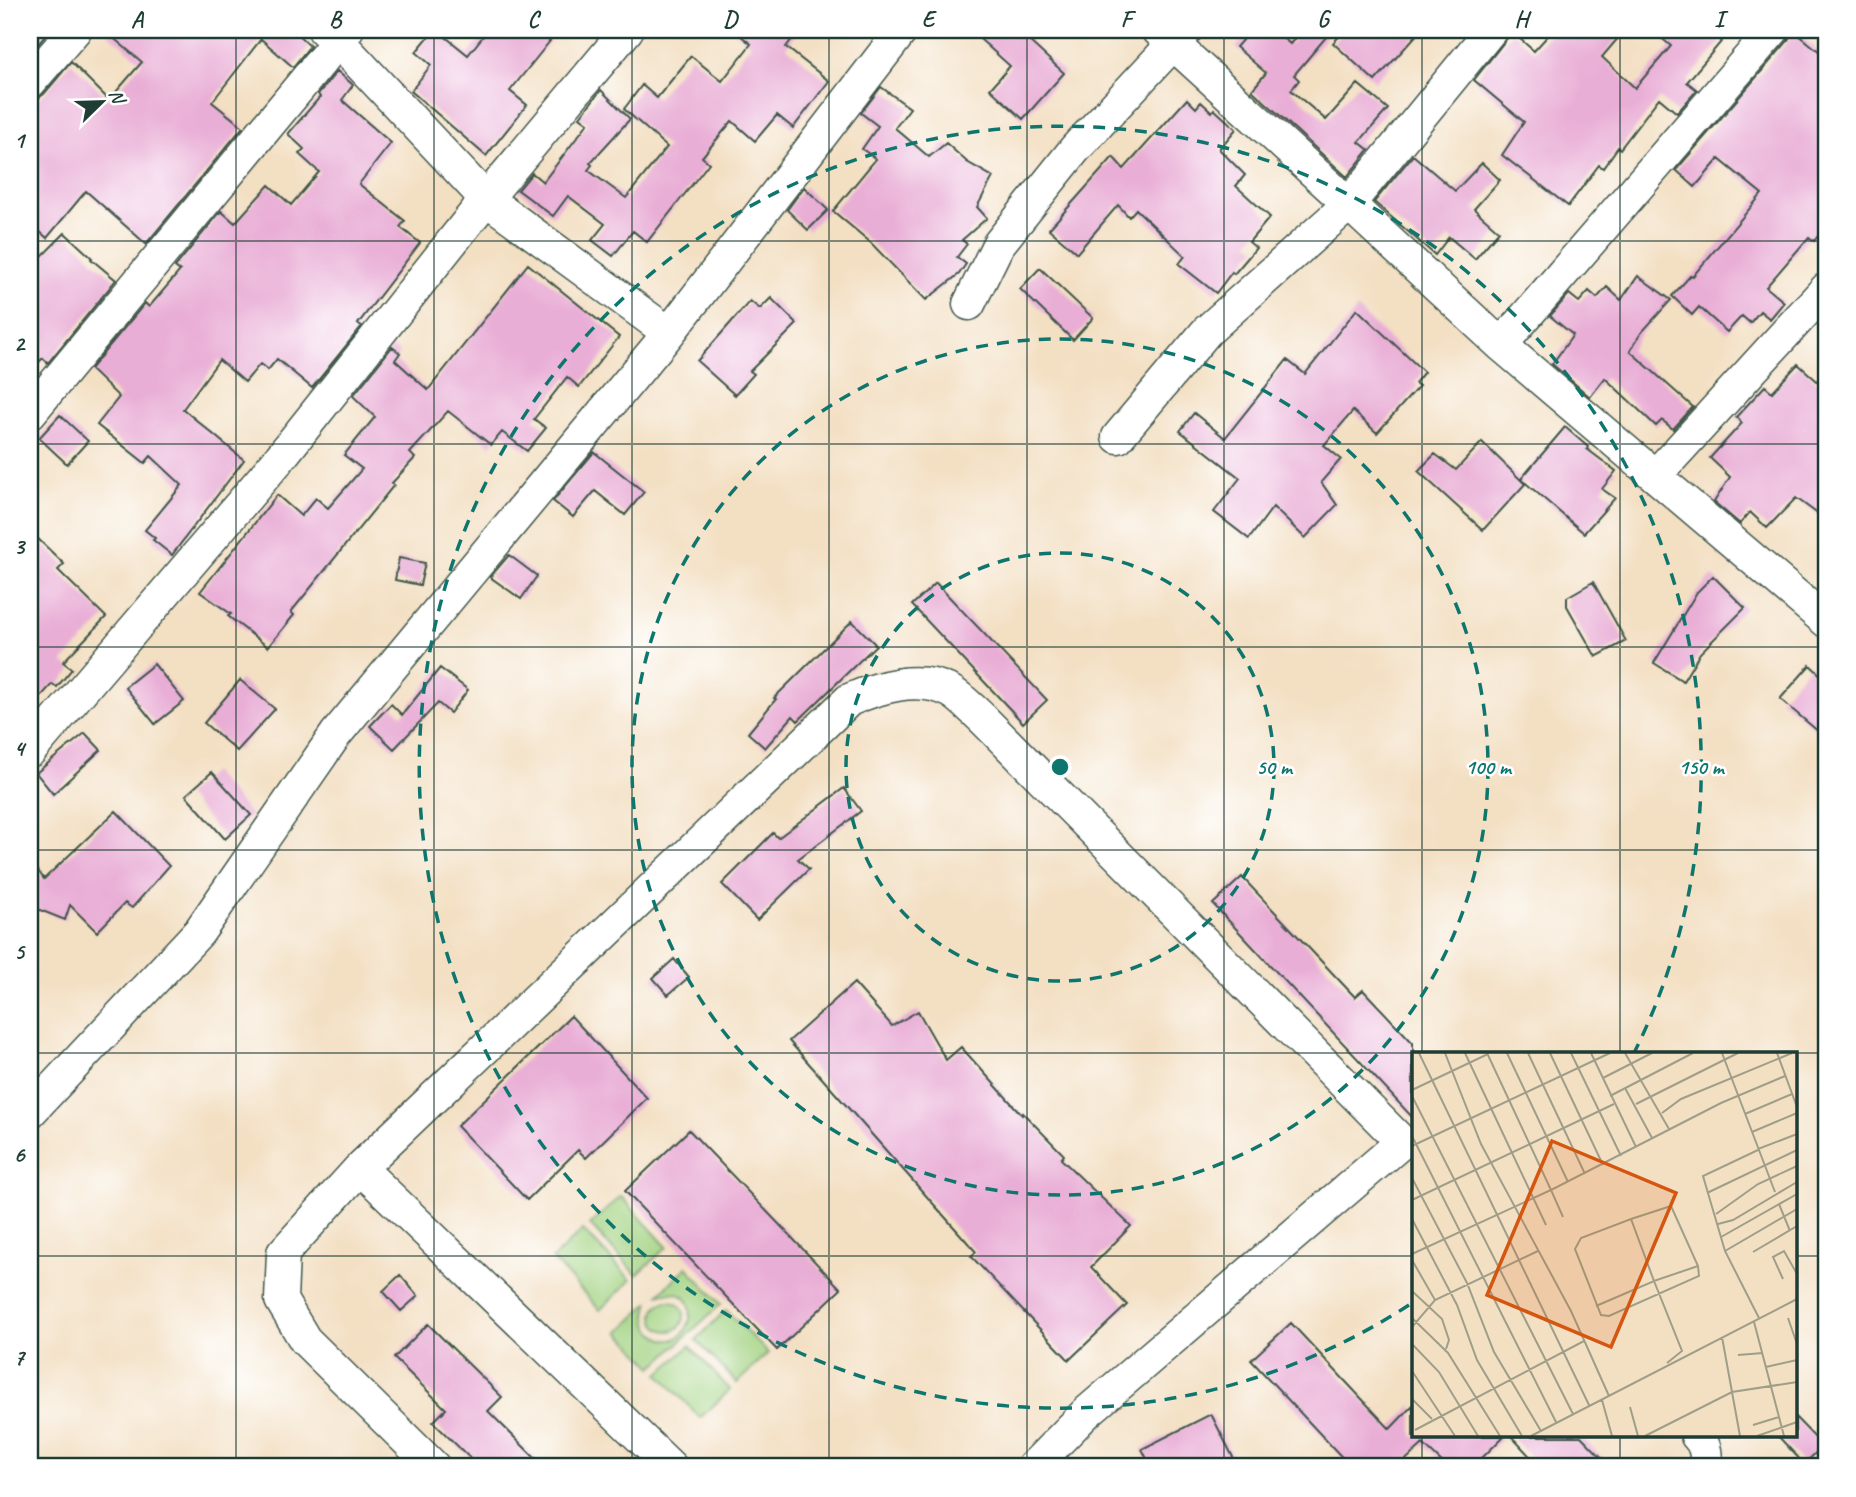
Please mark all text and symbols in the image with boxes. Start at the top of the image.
text: A [131,5,145,34]
text: B [329,5,343,34]
text: C [528,5,542,34]
text: D [723,5,739,34]
text: E [922,5,938,34]
text: F [1121,5,1137,34]
text: G [1317,5,1332,34]
text: H [1514,5,1532,34]
text: I [1714,5,1729,34]
north arrow [66,66,136,136]
text: N [103,86,131,109]
text: 1 [14,126,27,155]
text: 2 [14,329,27,358]
text: 3 [14,532,27,561]
text: 4 [14,734,27,763]
text: 50 m [1256,754,1294,780]
text: 100 m [1465,754,1513,780]
text: 150 m [1678,754,1726,780]
centre of rings [1048,755,1072,779]
text: 5 [14,937,26,966]
inset map [1412,1052,1797,1438]
text: 6 [14,1140,27,1169]
text: 7 [14,1343,27,1372]

